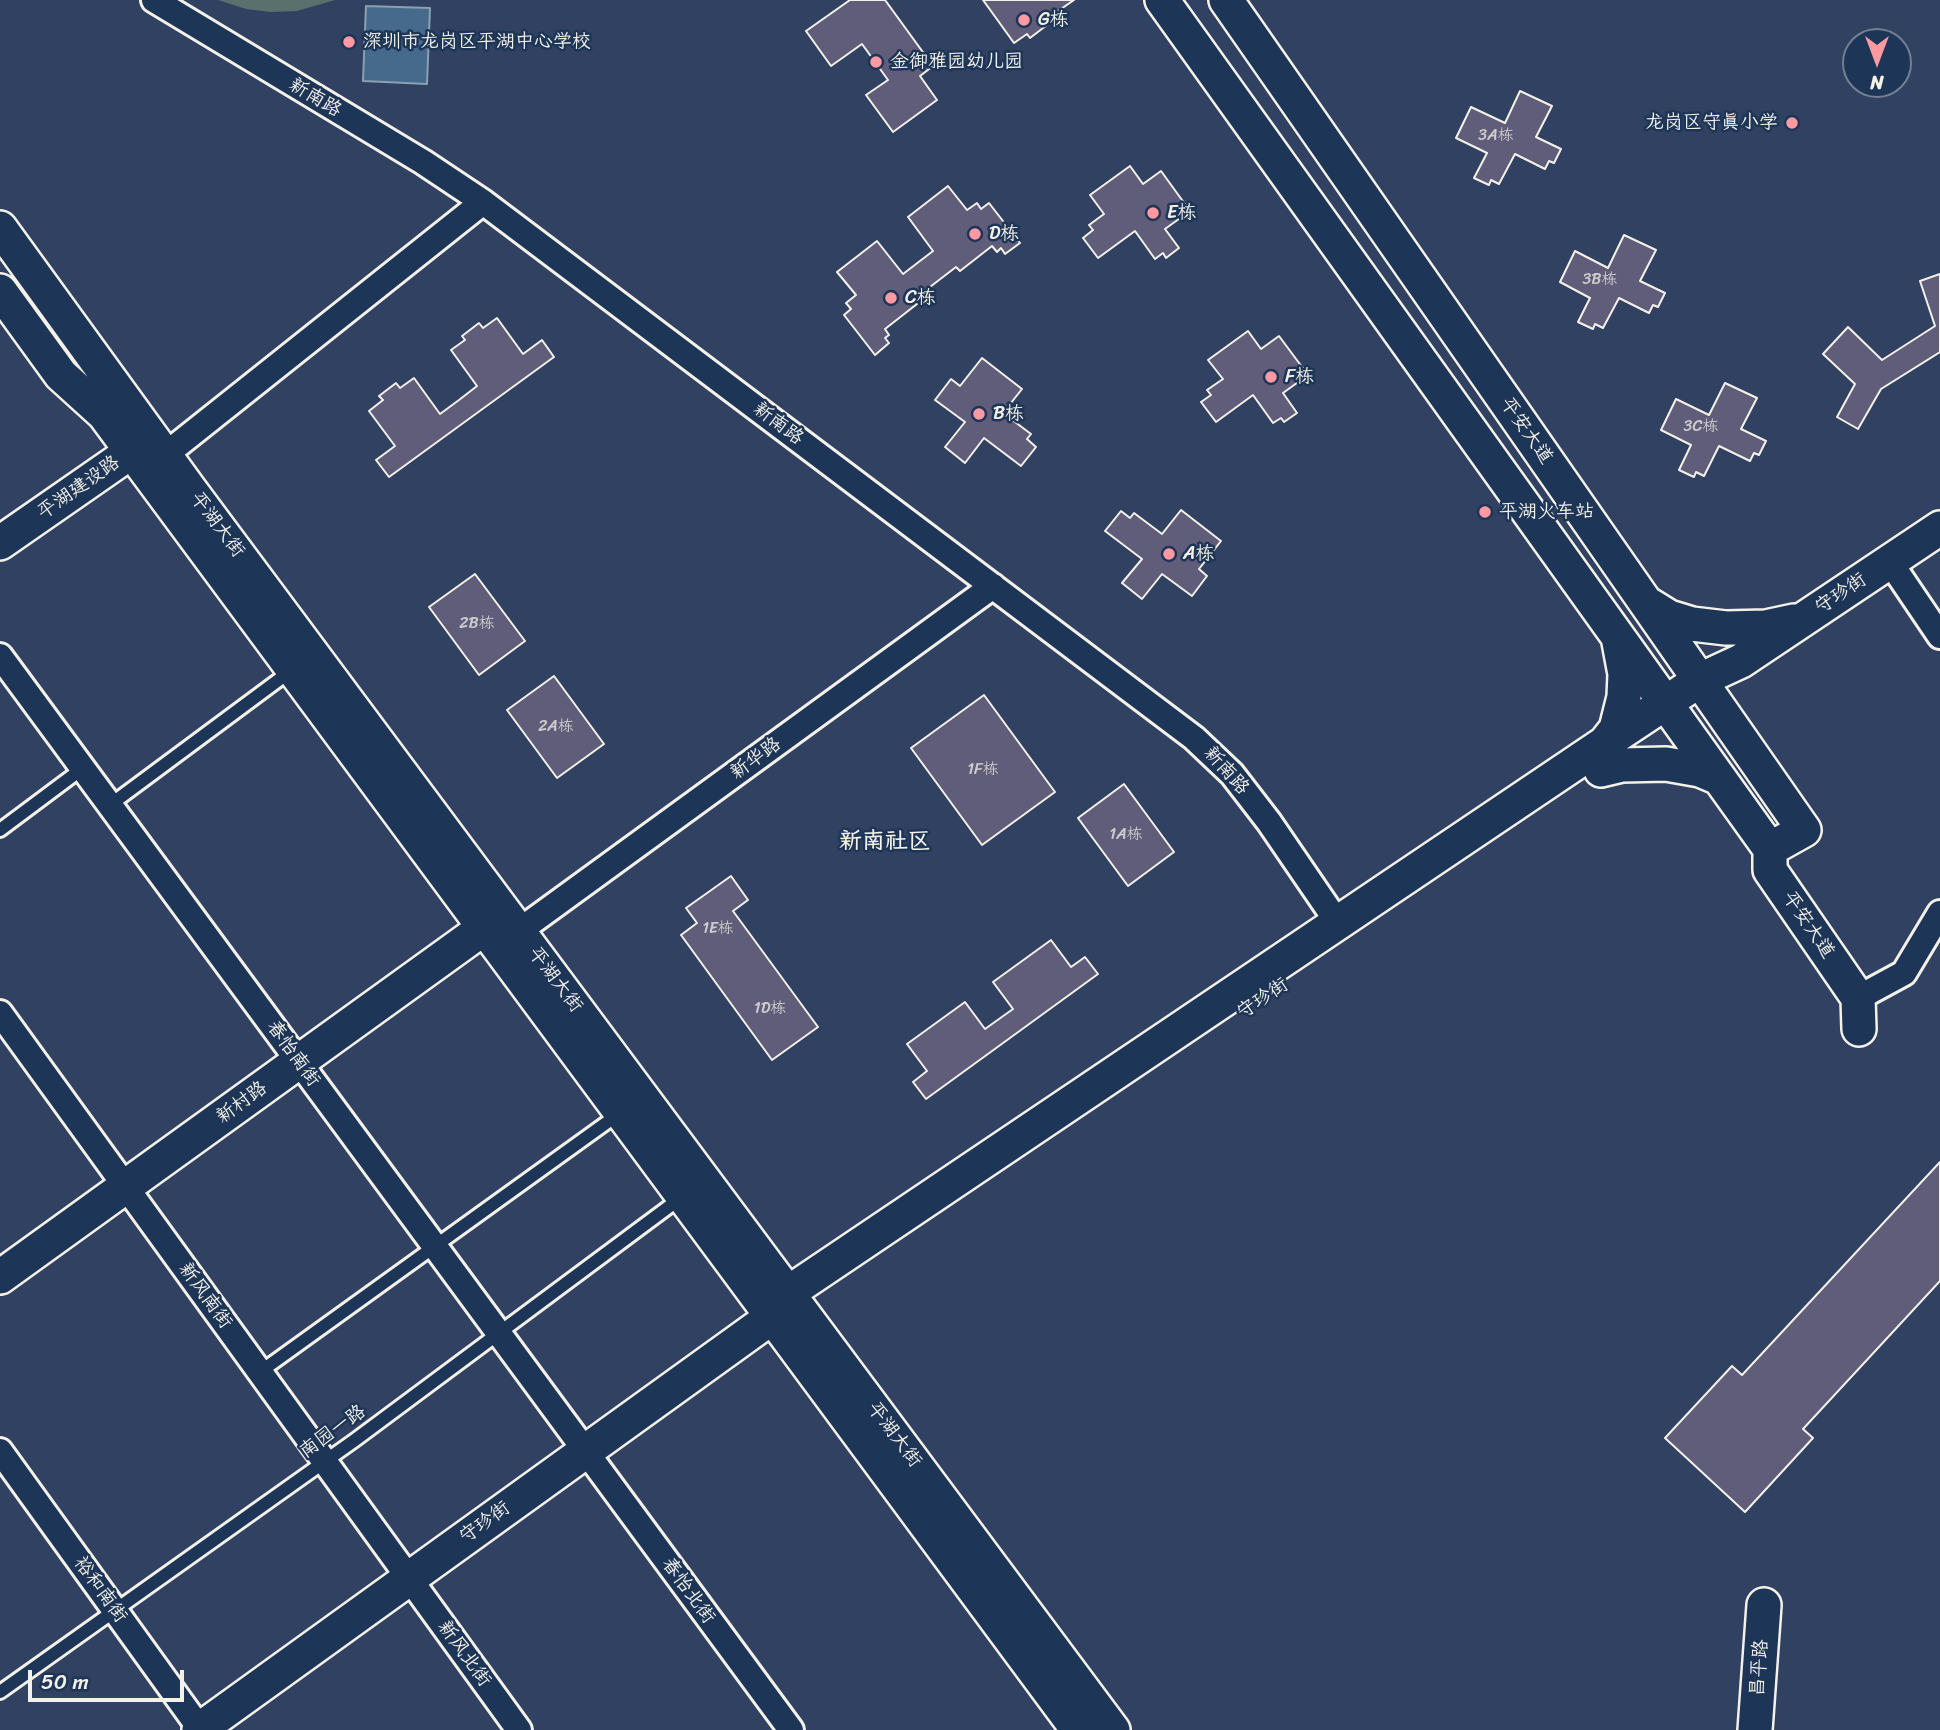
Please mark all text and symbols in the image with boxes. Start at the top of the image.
place label: G栋 [1038,9,1069,31]
marker: G栋 [1016,12,1032,28]
north arrow [1842,28,1912,98]
place label: 深圳市龙岗区平湖中心学校 [363,31,591,53]
marker: 深圳市龙岗区平湖中心学校 [341,34,357,50]
place label: 金御雅园幼儿园 [890,51,1023,73]
marker: 金御雅园幼儿园 [868,54,884,70]
text: N [1870,66,1884,99]
street label: 新南路 [285,74,345,122]
place label: 龙岗区守真小学 [1645,112,1778,134]
marker: 龙岗区守真小学 [1784,115,1800,131]
house number: 3A栋 [1478,126,1514,146]
place label: E栋 [1167,202,1197,224]
marker: E栋 [1145,205,1161,221]
place label: D栋 [989,223,1019,245]
marker: D栋 [967,226,983,242]
house number: 3B栋 [1583,270,1617,290]
place label: C栋 [905,287,936,309]
marker: C栋 [883,290,899,306]
place label: F栋 [1285,366,1314,388]
marker: F栋 [1263,369,1279,385]
street label: 平安大道 [1495,393,1557,469]
street label: 新南路 [748,398,808,450]
place label: B栋 [993,403,1024,425]
marker: B栋 [971,406,987,422]
house number: 3C栋 [1684,417,1718,437]
street label: 平湖建设路 [34,451,124,525]
street label: 平湖大街 [185,488,249,562]
place label: 平湖火车站 [1499,501,1594,523]
marker: 平湖火车站 [1477,504,1493,520]
place label: A栋 [1183,543,1214,565]
marker: A栋 [1161,546,1177,562]
street label: 守珍街 [1811,569,1871,619]
house number: 2B栋 [459,614,495,634]
house number: 2A栋 [538,717,574,737]
street label: 新华路 [726,733,786,785]
street label: 新南路 [1198,742,1254,800]
house number: 1F栋 [967,760,999,780]
house number: 1A栋 [1109,825,1143,845]
district label: 新南社区 [839,828,931,856]
street label: 平安大道 [1777,887,1839,963]
house number: 1E栋 [702,919,734,939]
street label: 平湖大街 [523,943,587,1017]
street label: 守珍街 [1233,974,1293,1024]
house number: 1D栋 [754,999,786,1019]
street label: 春怡南街 [261,1017,325,1091]
street label: 新村路 [212,1077,272,1129]
street label: 新风南街 [173,1259,237,1333]
street label: 平湖大街 [862,1398,926,1472]
street label: 南园一路 [296,1400,370,1464]
street label: 守珍街 [455,1497,515,1549]
street label: 裕和南街 [68,1553,132,1627]
street label: 春怡北街 [656,1554,720,1628]
street label: 新风北街 [432,1617,496,1691]
street label: 昌平路 [1747,1639,1773,1697]
scale bar [32,1656,187,1700]
text: 50 m [41,1663,89,1701]

